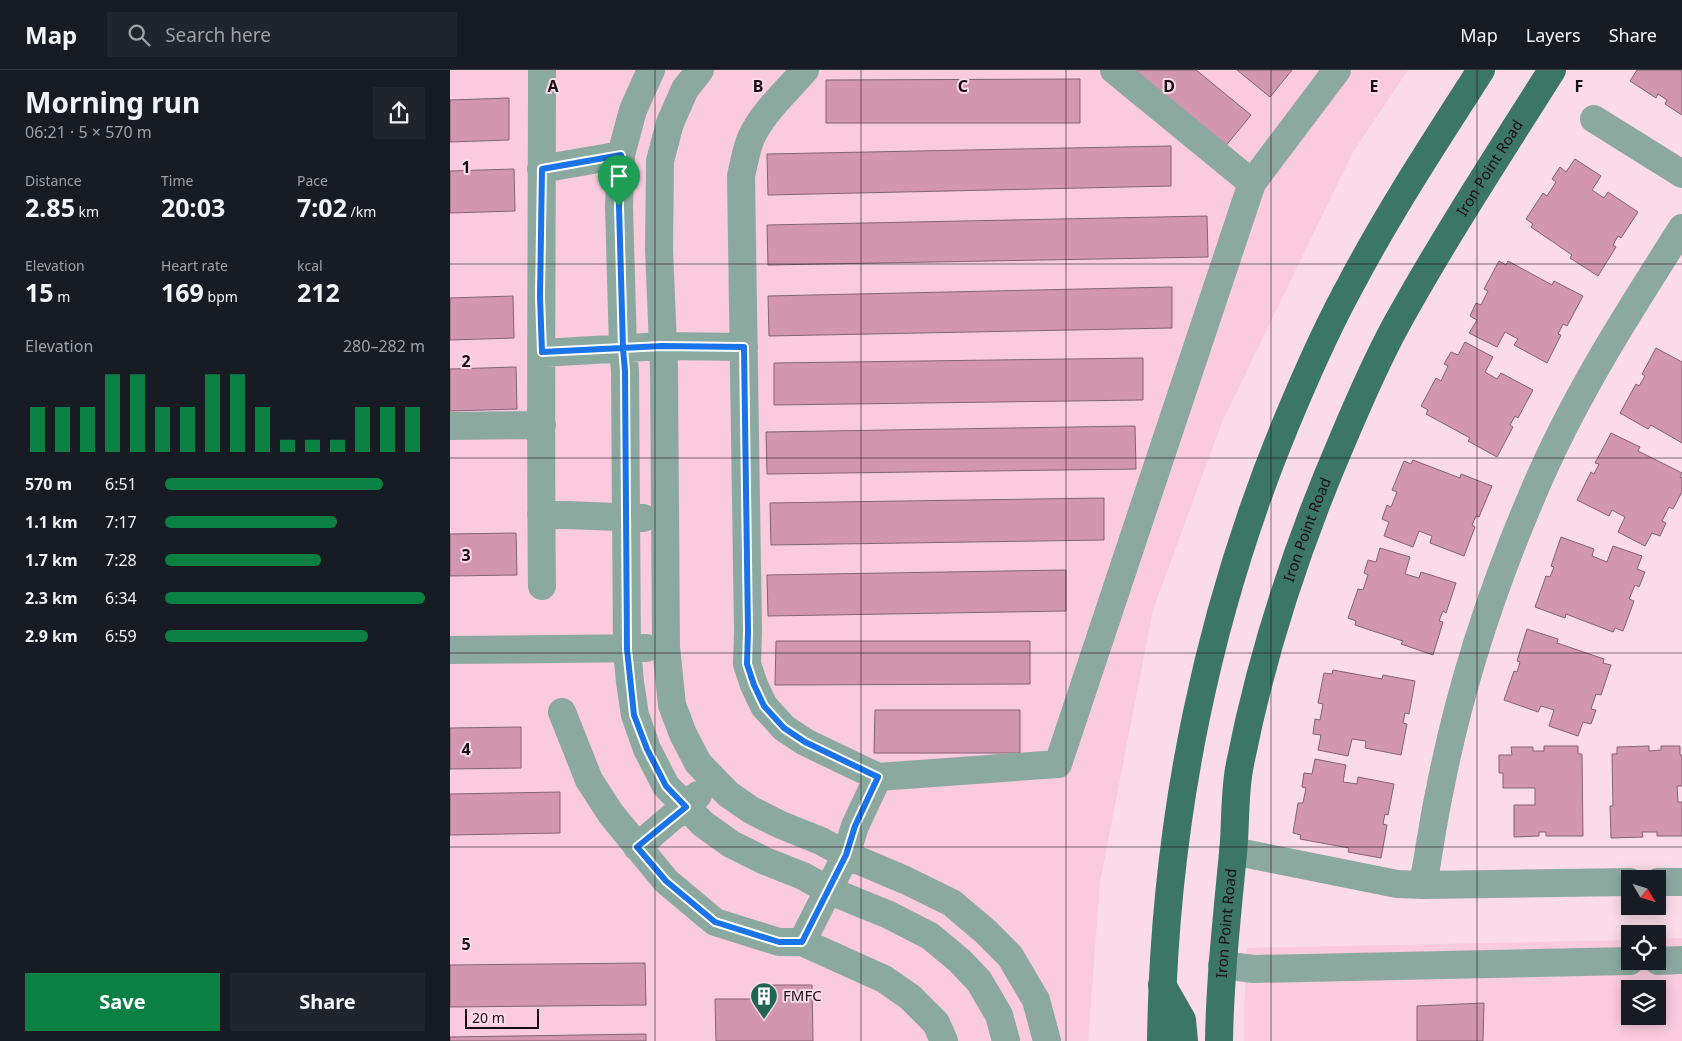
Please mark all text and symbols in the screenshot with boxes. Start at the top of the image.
search box [107,12,457,57]
text: Map [25,18,77,51]
icon: search [125,21,153,49]
text: Search here [165,22,271,48]
text: Map [1460,23,1498,47]
text: Layers [1526,23,1581,47]
text: Share [1609,23,1657,47]
text: A [547,75,559,97]
text: B [753,75,763,97]
text: C [958,75,968,97]
text: D [1163,75,1175,97]
text: E [1370,75,1379,97]
text: F [1575,75,1583,97]
text: Morning run [25,83,200,121]
button: share [373,87,425,139]
street label: Iron Point Road [1451,116,1527,220]
text: 06:21 · 5 × 570 m [25,121,152,143]
pin [598,155,640,206]
text: 1 [461,156,471,178]
icon: arrive [605,162,633,190]
text: Distance [25,171,82,190]
text: Time [161,171,193,190]
text: Pace [297,171,328,190]
text: 2.85 [25,190,75,224]
text: 20:03 [161,190,225,224]
text: 7:02 [297,190,347,224]
text: km [75,202,99,221]
text: /km [347,202,376,221]
text: Elevation [25,256,85,275]
text: Heart rate [161,256,228,275]
text: kcal [297,256,323,275]
text: 15 [25,275,54,309]
text: 169 [161,275,204,309]
text: 212 [297,275,340,309]
text: m [54,287,70,306]
text: bpm [204,287,238,306]
text: Elevation [25,335,93,357]
text: 280–282 m [343,335,425,357]
text: 2 [461,350,471,372]
text: 570 m [25,473,72,495]
text: 6:51 [105,473,137,495]
street label: Iron Point Road [1278,474,1335,584]
text: 1.1 km [25,511,77,533]
text: 7:17 [105,511,137,533]
text: 3 [461,544,471,566]
text: 1.7 km [25,549,77,571]
text: 7:28 [105,549,137,571]
text: 2.3 km [25,587,77,609]
text: 6:34 [105,587,137,609]
text: 2.9 km [25,625,77,647]
text: 6:59 [105,625,137,647]
text: 4 [461,738,471,760]
street label: Iron Point Road [1211,868,1240,979]
north arrow [1621,870,1666,915]
map controls [1621,870,1666,1025]
button: locate [1621,925,1666,970]
text: 5 [461,933,471,955]
button: Save [25,973,220,1031]
button: Share [230,973,425,1031]
button: layers [1621,980,1666,1025]
building icon: FMFC [749,981,779,1020]
place label: FMFC [783,985,822,1005]
scale bar [465,1006,539,1029]
text: 20 m [472,1008,505,1027]

